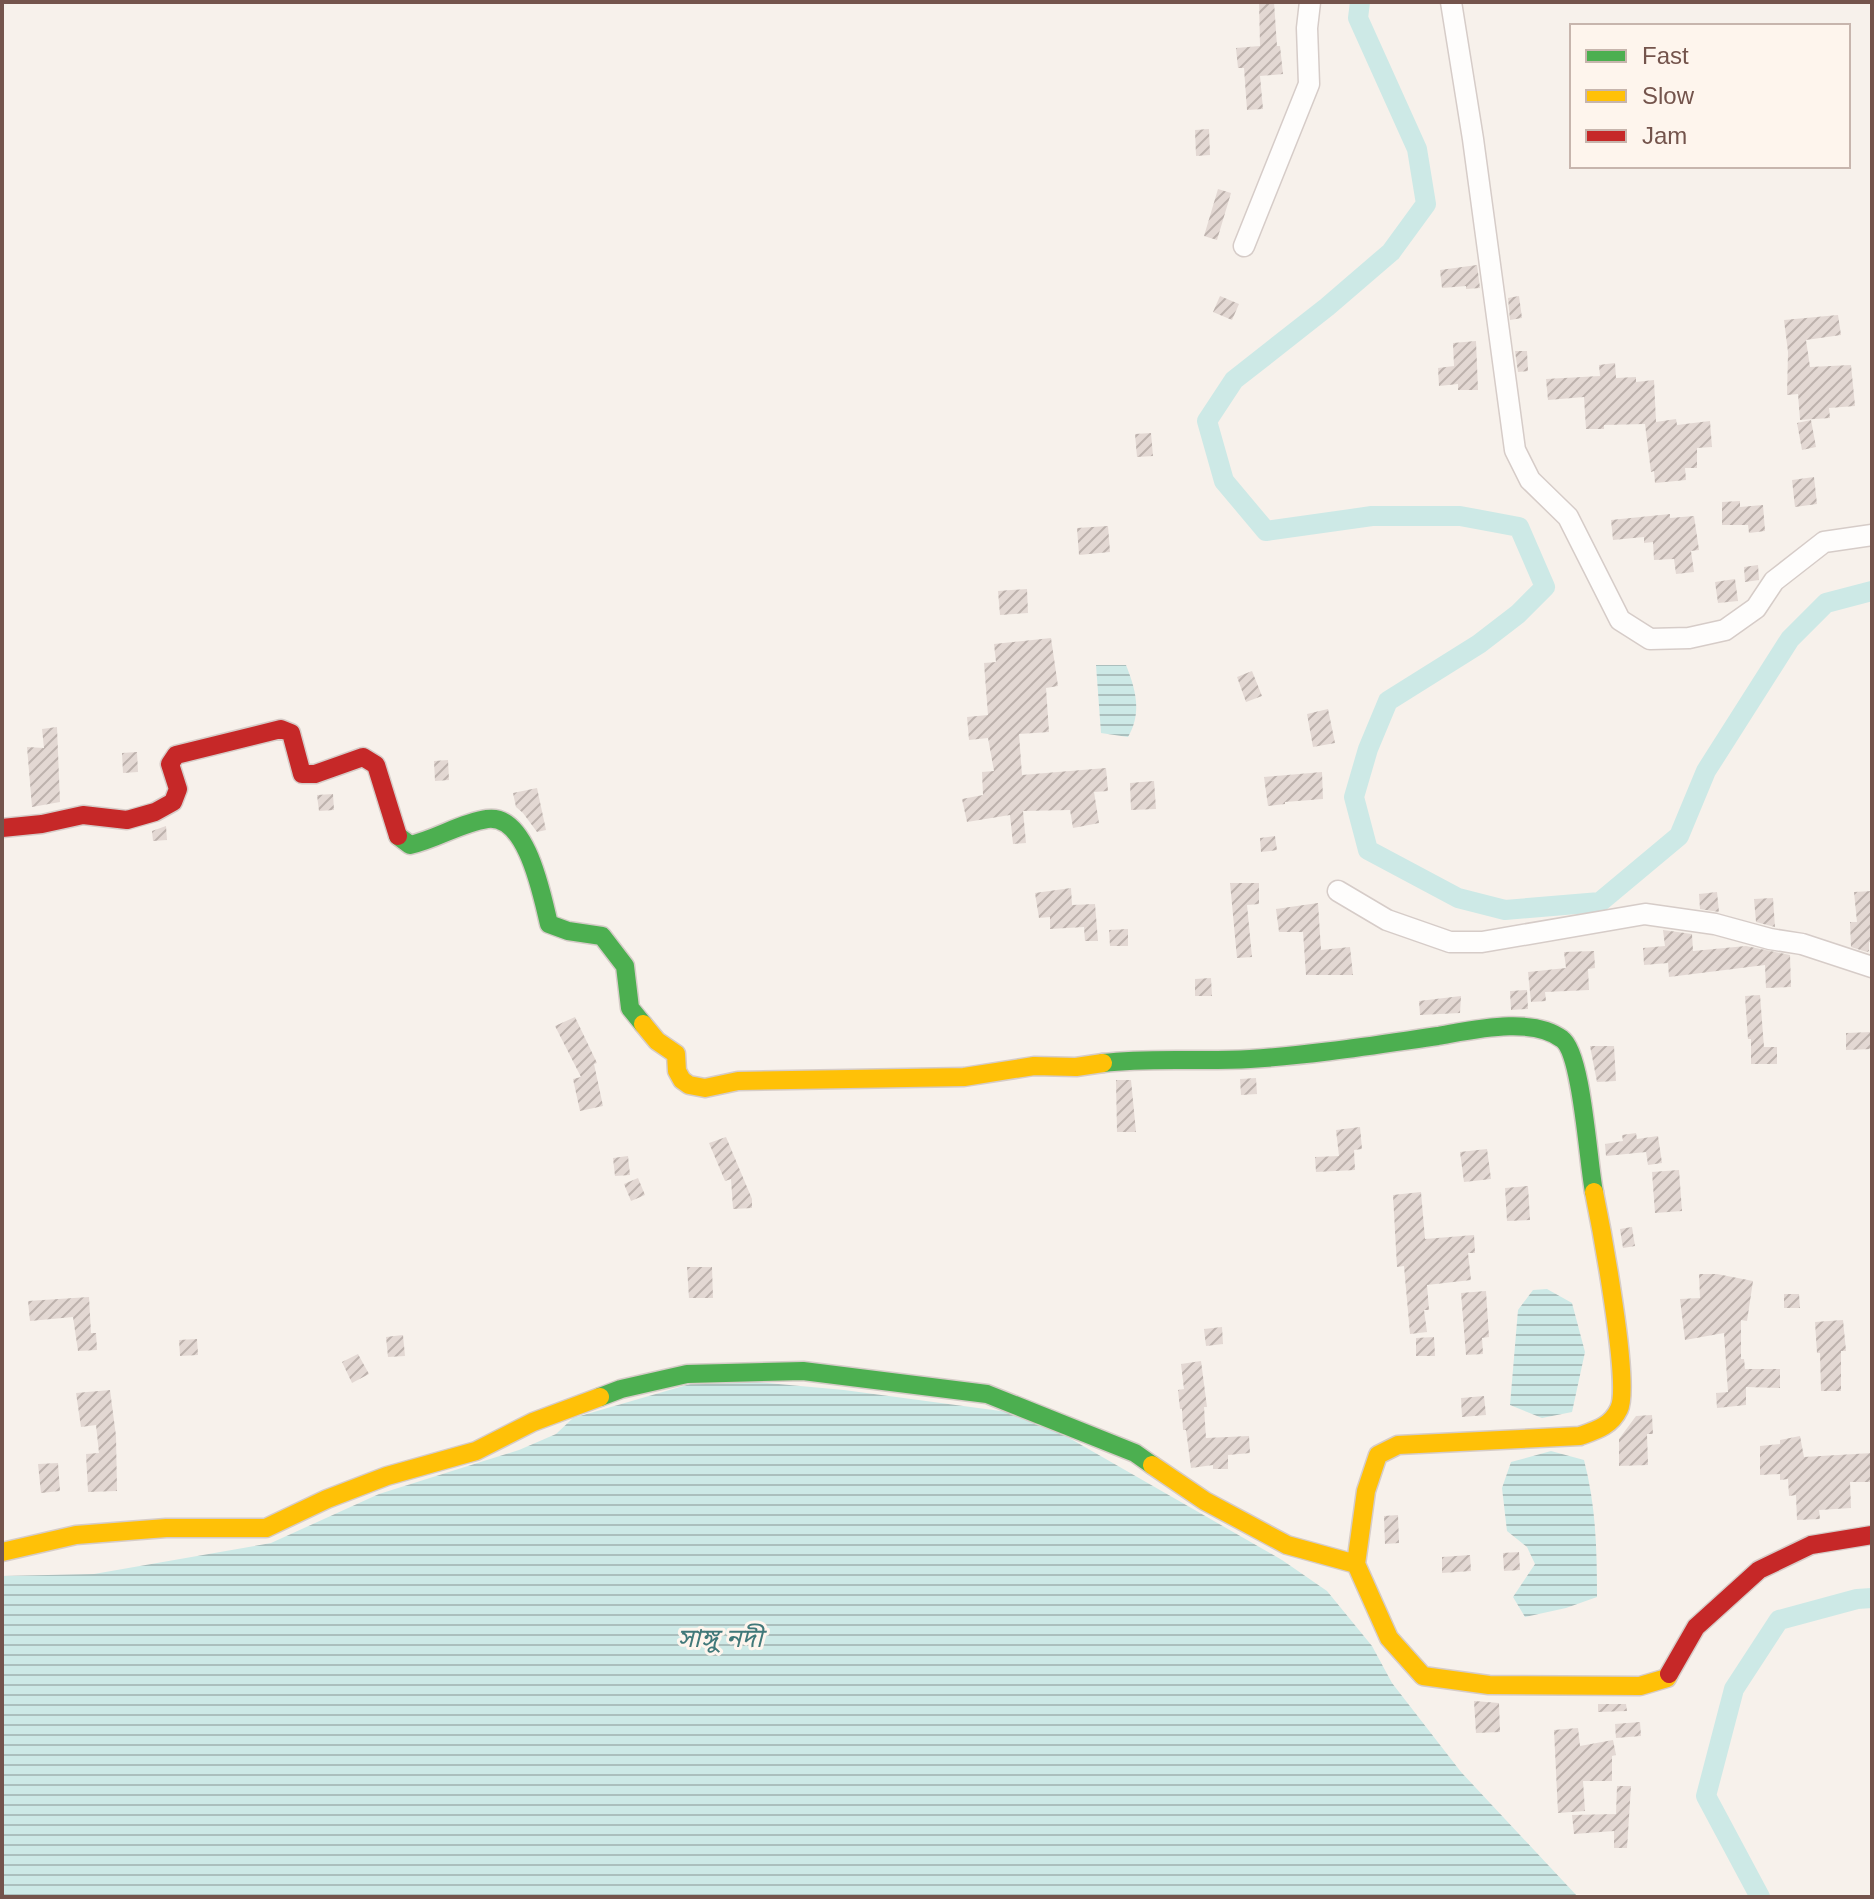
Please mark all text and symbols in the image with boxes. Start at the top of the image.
legend [1570,24,1850,168]
text: Fast [1642,42,1689,69]
text: Slow [1642,82,1695,109]
text: Jam [1642,122,1687,149]
water label: সাঙ্গু নদী [677,1623,768,1653]

